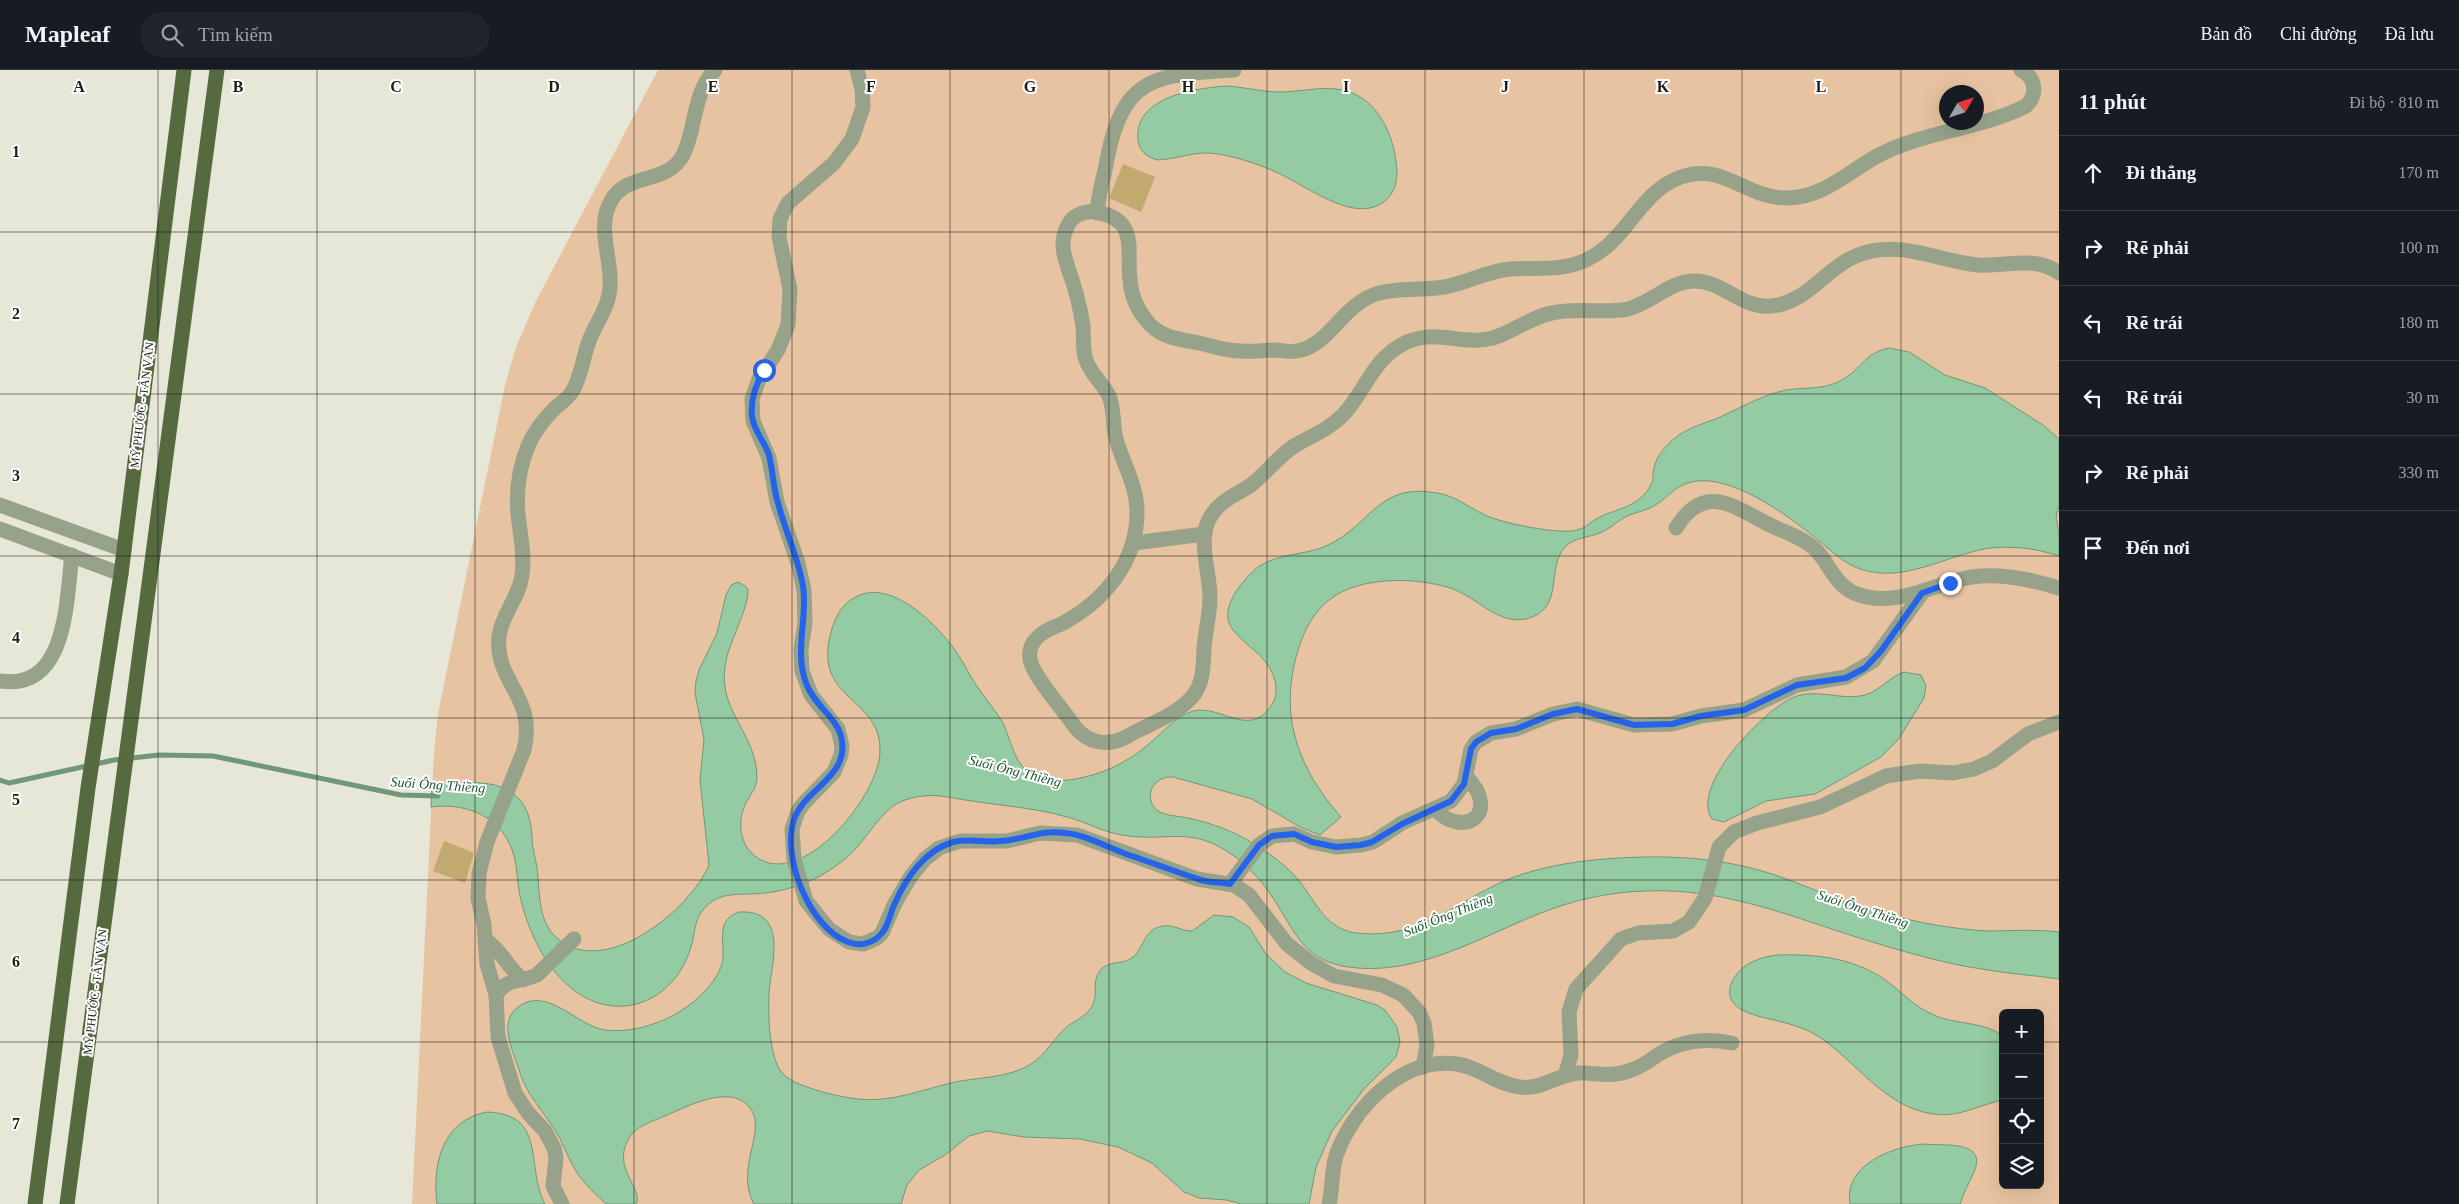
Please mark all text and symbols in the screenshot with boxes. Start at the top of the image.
search box [140,12,490,57]
text: Mapleaf [25,21,110,47]
icon: search [158,21,186,49]
text: Tìm kiếm [198,24,273,45]
text: Bản đồ [2200,24,2252,44]
text: Chỉ đường [2280,24,2357,44]
text: Đã lưu [2385,24,2434,44]
text: A [73,78,85,95]
text: B [233,78,244,95]
text: C [390,78,402,95]
text: D [548,78,560,95]
text: E [708,78,718,95]
text: F [866,78,876,95]
text: G [1024,78,1037,95]
text: H [1182,78,1195,95]
text: I [1343,78,1349,95]
text: J [1501,78,1509,95]
text: K [1657,78,1670,95]
text: L [1816,78,1826,95]
north arrow [1939,85,1984,130]
text: 11 phút [2079,90,2146,114]
text: Đi bộ · 810 m [2349,94,2439,111]
text: 1 [12,143,20,160]
icon: ahead [2079,159,2107,187]
text: Đi thẳng [2126,162,2196,183]
text: 170 m [2399,164,2439,181]
icon: right [2079,234,2107,262]
text: Rẽ phải [2126,237,2189,258]
text: 100 m [2399,239,2439,256]
text: 2 [12,305,20,322]
icon: left [2079,309,2107,337]
text: Rẽ trái [2126,312,2182,333]
text: 180 m [2399,314,2439,331]
street label: MỸ PHƯỚC - TÂN VẠN [127,341,157,469]
route start [753,359,776,382]
icon: left [2079,384,2107,412]
text: Rẽ trái [2126,387,2182,408]
text: 30 m [2407,389,2439,406]
icon: right [2079,459,2107,487]
text: Rẽ phải [2126,462,2189,483]
text: 330 m [2399,464,2439,481]
text: 3 [12,467,20,484]
icon: arrive [2079,534,2107,562]
text: Đến nơi [2126,537,2190,558]
route end [1939,572,1962,595]
text: 4 [12,629,20,646]
water label: Suối Ông Thiềng [967,751,1063,790]
water label: Suối Ông Thiềng [390,773,486,796]
text: 5 [12,791,20,808]
water label: Suối Ông Thiềng [1816,886,1911,931]
water label: Suối Ông Thiềng [1401,889,1495,940]
street label: MỸ PHƯỚC - TÂN VẠN [80,928,110,1056]
text: 6 [12,953,20,970]
map controls [1999,1009,2044,1189]
button: + [1999,1009,2044,1054]
button: − [1999,1054,2044,1099]
button: locate [1999,1099,2044,1144]
text: 7 [12,1115,20,1132]
button: layers [1999,1144,2044,1189]

